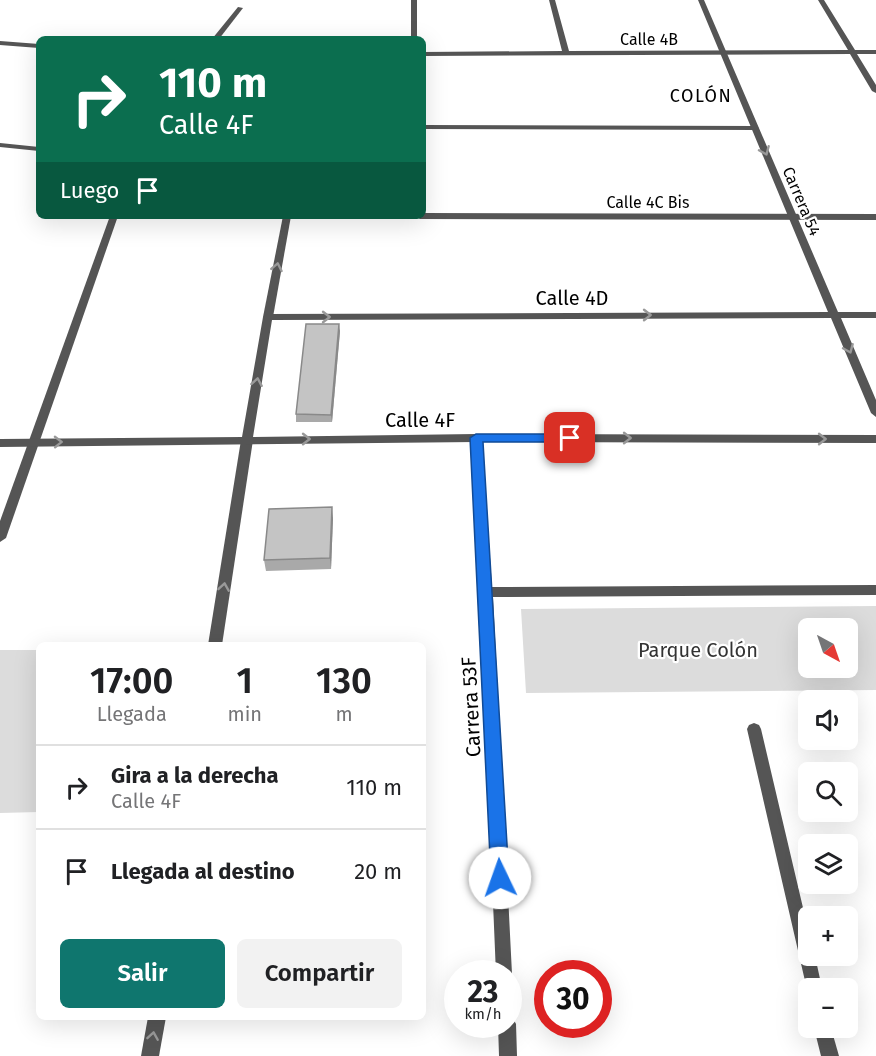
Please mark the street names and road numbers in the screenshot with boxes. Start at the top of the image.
street label: Calle 4B [620,30,678,49]
street label: Carrera 54 [778,164,825,239]
street label: Calle 4C Bis [606,193,690,212]
street label: Calle 4D [535,286,609,310]
street label: Calle 4F [385,408,455,432]
street label: Carrera 53F [456,656,486,758]

